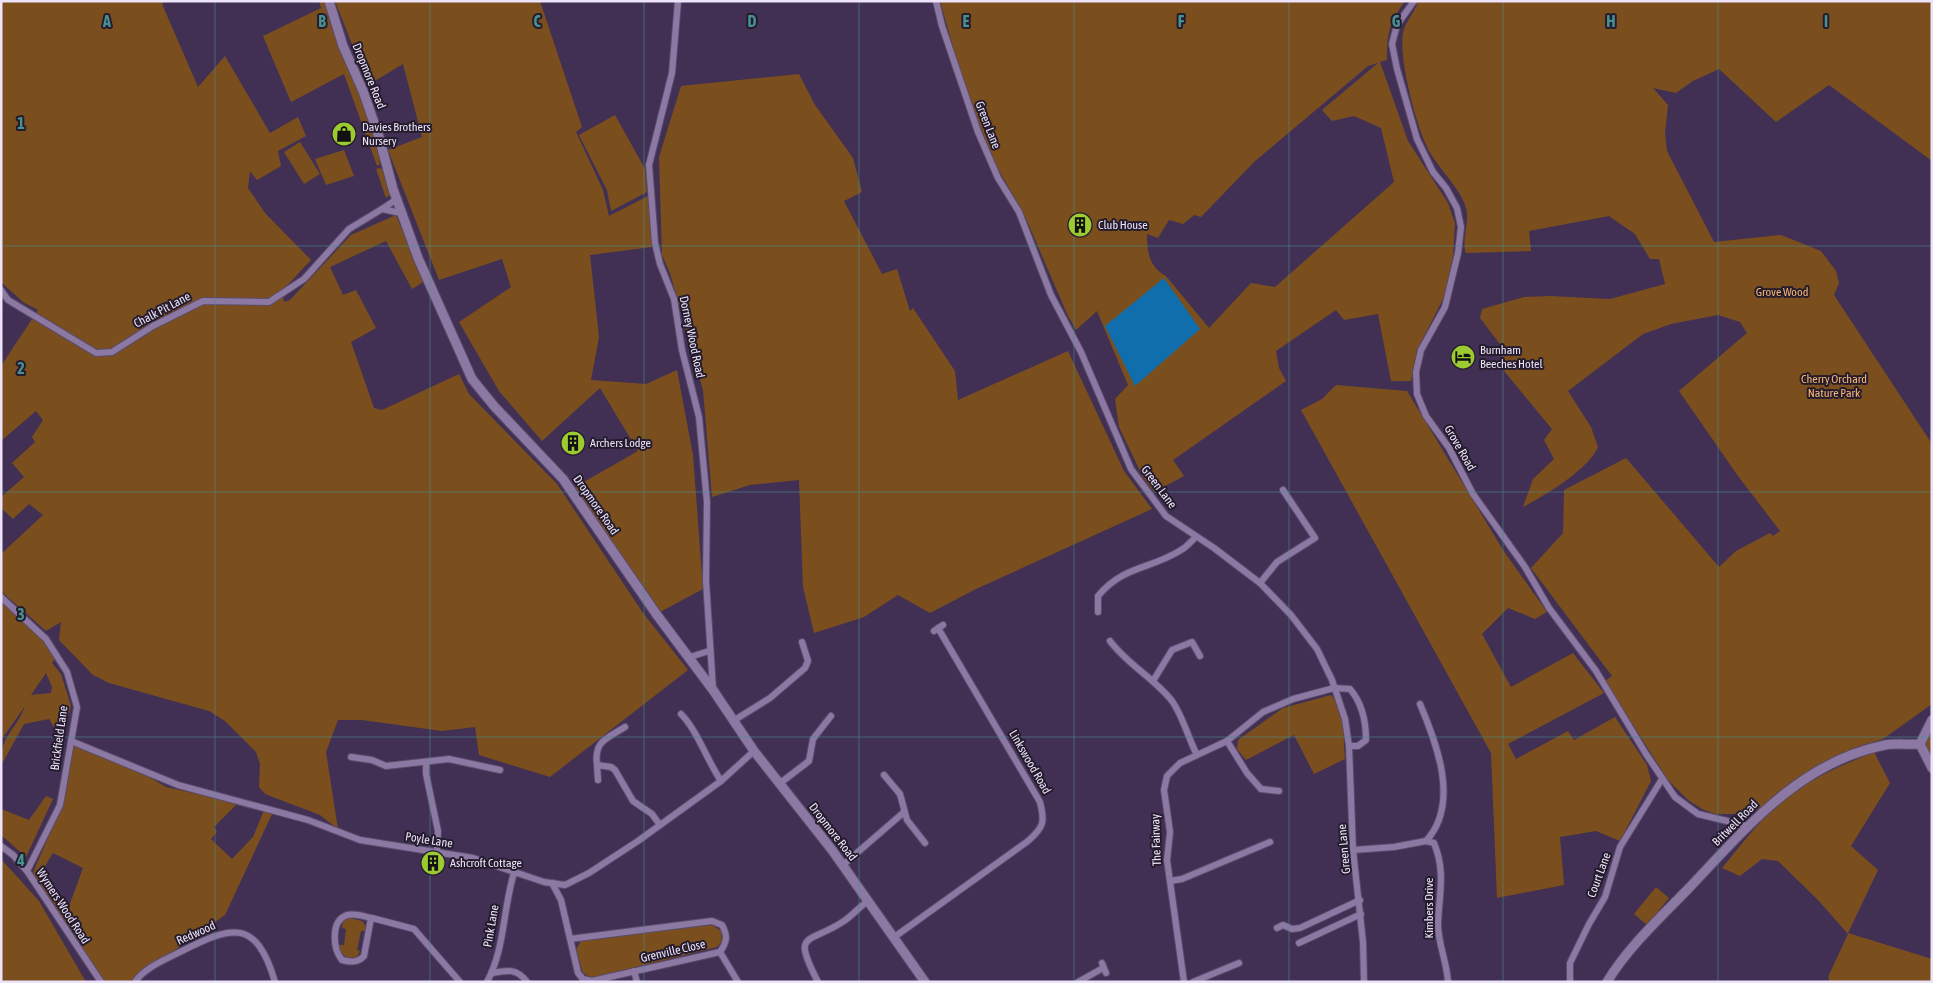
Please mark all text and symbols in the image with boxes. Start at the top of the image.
text: A [102,12,111,30]
text: B [318,12,326,30]
text: C [533,12,541,30]
text: D [748,12,757,30]
text: E [963,12,970,30]
text: F [1178,12,1185,30]
text: G [1392,12,1401,30]
text: H [1606,12,1616,30]
text: I [1824,12,1828,30]
street label: Dropmore Road [350,41,388,111]
street label: Green Lane [973,99,1003,151]
text: 1 [17,114,25,132]
place label: Davies Brothers Nursery [362,120,431,148]
shop icon: Davies Brothers Nursery [331,121,357,147]
building icon: Club House [1067,212,1093,238]
place label: Club House [1098,218,1148,232]
park label: Grove Wood [1756,285,1808,299]
street label: Chalk Pit Lane [131,289,193,331]
street label: Dorney Wood Road [676,295,708,379]
place label: Burnham Beeches Hotel [1480,343,1543,371]
hotel icon: Burnham Beeches Hotel [1450,344,1476,370]
text: 2 [17,359,25,377]
park label: Cherry Orchard Nature Park [1801,372,1867,400]
street label: Grove Road [1441,423,1479,473]
building icon: Archers Lodge [560,430,586,456]
place label: Archers Lodge [590,436,651,450]
street label: Green Lane [1138,463,1180,511]
street label: Dropmore Road [570,473,622,537]
text: 3 [17,605,25,623]
street label: Brickfield Lane [48,705,70,771]
street label: Linkswood Road [1006,728,1054,796]
street label: Britwell Road [1709,797,1761,849]
street label: Dropmore Road [806,800,860,864]
street label: The Fairway [1148,814,1164,866]
street label: Green Lane [1335,824,1353,874]
street label: Poyle Lane [404,829,454,851]
building icon: Ashcroft Cottage [420,850,446,876]
text: 4 [16,851,25,869]
street label: Court Lane [1584,851,1614,899]
place label: Ashcroft Cottage [450,856,522,870]
street label: Wymers Wood Road [33,866,93,946]
street label: Kimbers Drive [1422,877,1436,939]
street label: Pink Lane [480,904,502,948]
street label: Redwood [174,918,218,948]
street label: Grenville Close [639,937,707,965]

